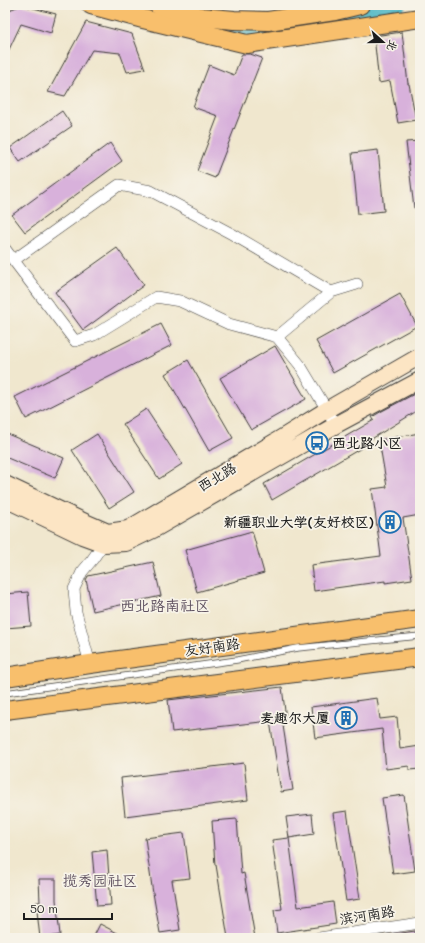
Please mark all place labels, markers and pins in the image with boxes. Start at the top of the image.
bus stop icon: 西北路小区 [304,430,330,456]
place label: 西北路小区 [332,433,402,452]
building icon: 新疆职业大学(友好校区) [377,509,403,535]
place label: 新疆职业大学(友好校区) [223,512,374,531]
building icon: 麦趣尔大厦 [333,705,359,731]
place label: 麦趣尔大厦 [260,708,330,727]

